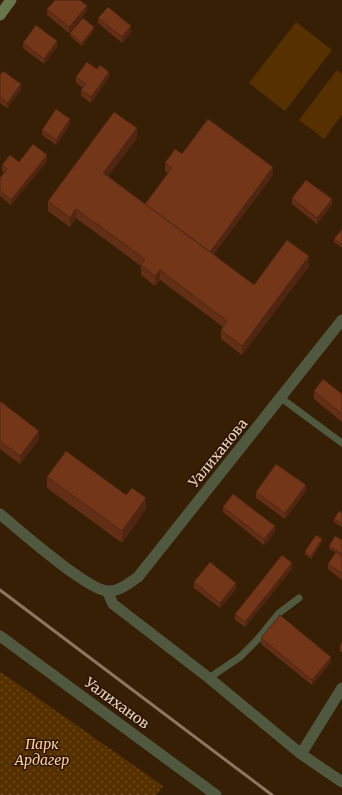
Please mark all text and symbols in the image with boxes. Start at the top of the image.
street label: Уалиханова [184,415,252,492]
street label: Уалиханов [80,673,153,732]
park label: Парк Ардагер [14,735,69,769]

